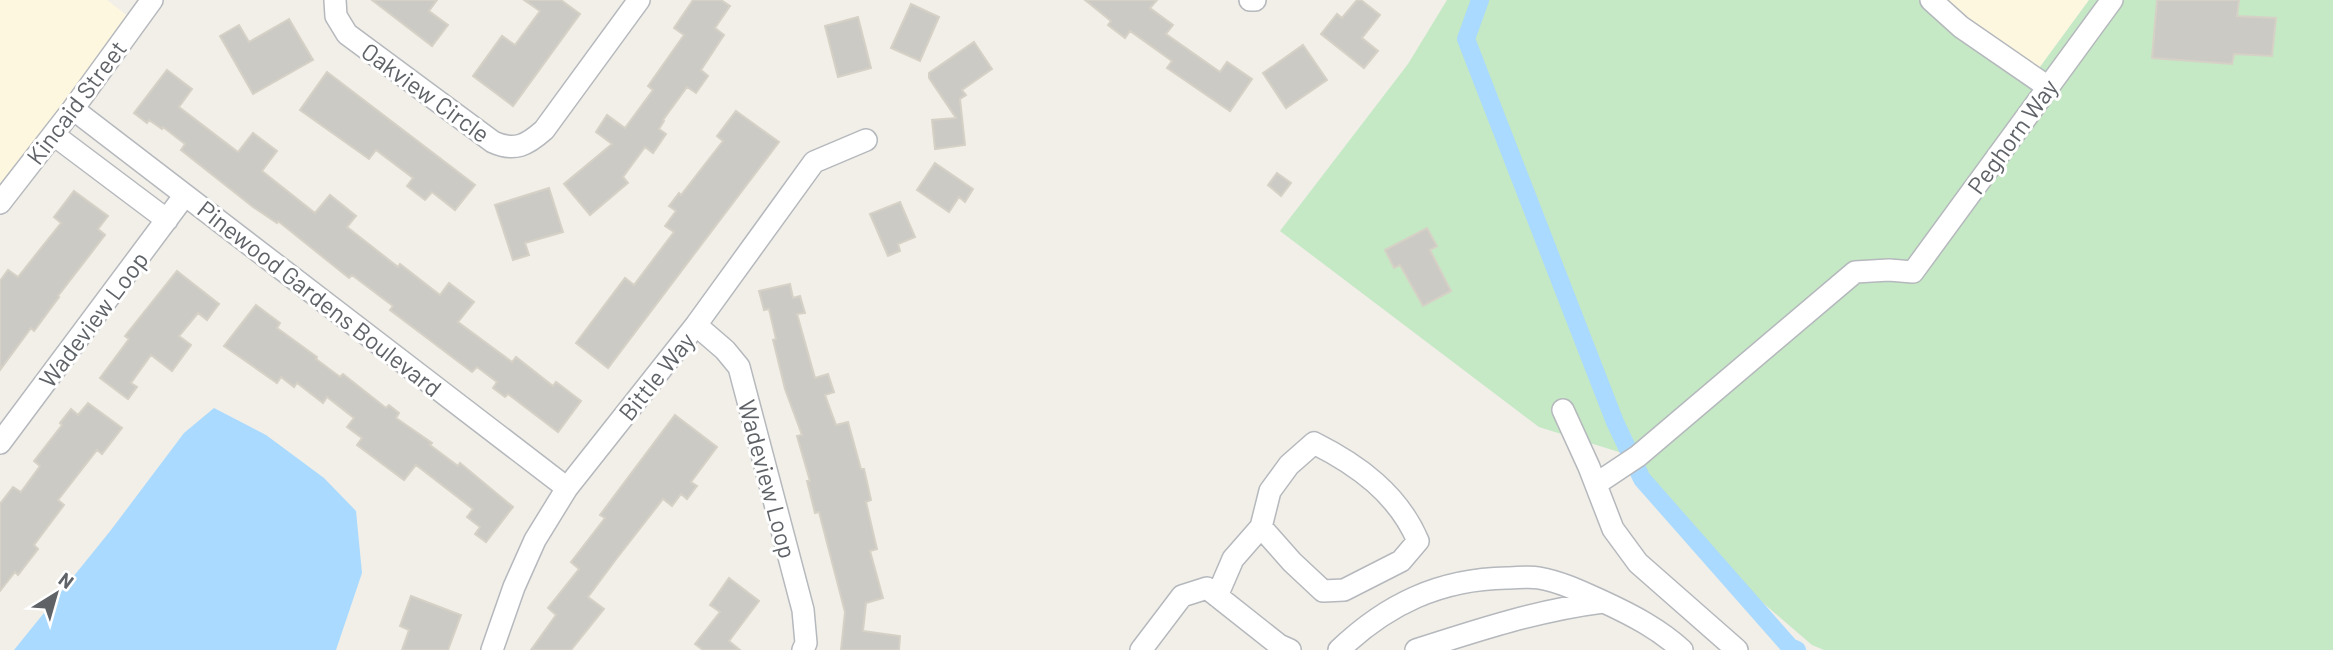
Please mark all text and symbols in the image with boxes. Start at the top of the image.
street label: Kincaid Street [20,34,132,170]
street label: Oakview Circle [356,36,496,148]
street label: Peghorn Way [1961,73,2063,199]
street label: Pinewood Gardens Boulevard [192,194,448,402]
street label: Wadeview Loop [32,245,154,393]
street label: Bittle Way [612,326,700,426]
street label: Wadeview Loop [733,397,803,561]
north arrow [21,559,91,629]
text: N [55,567,79,593]

